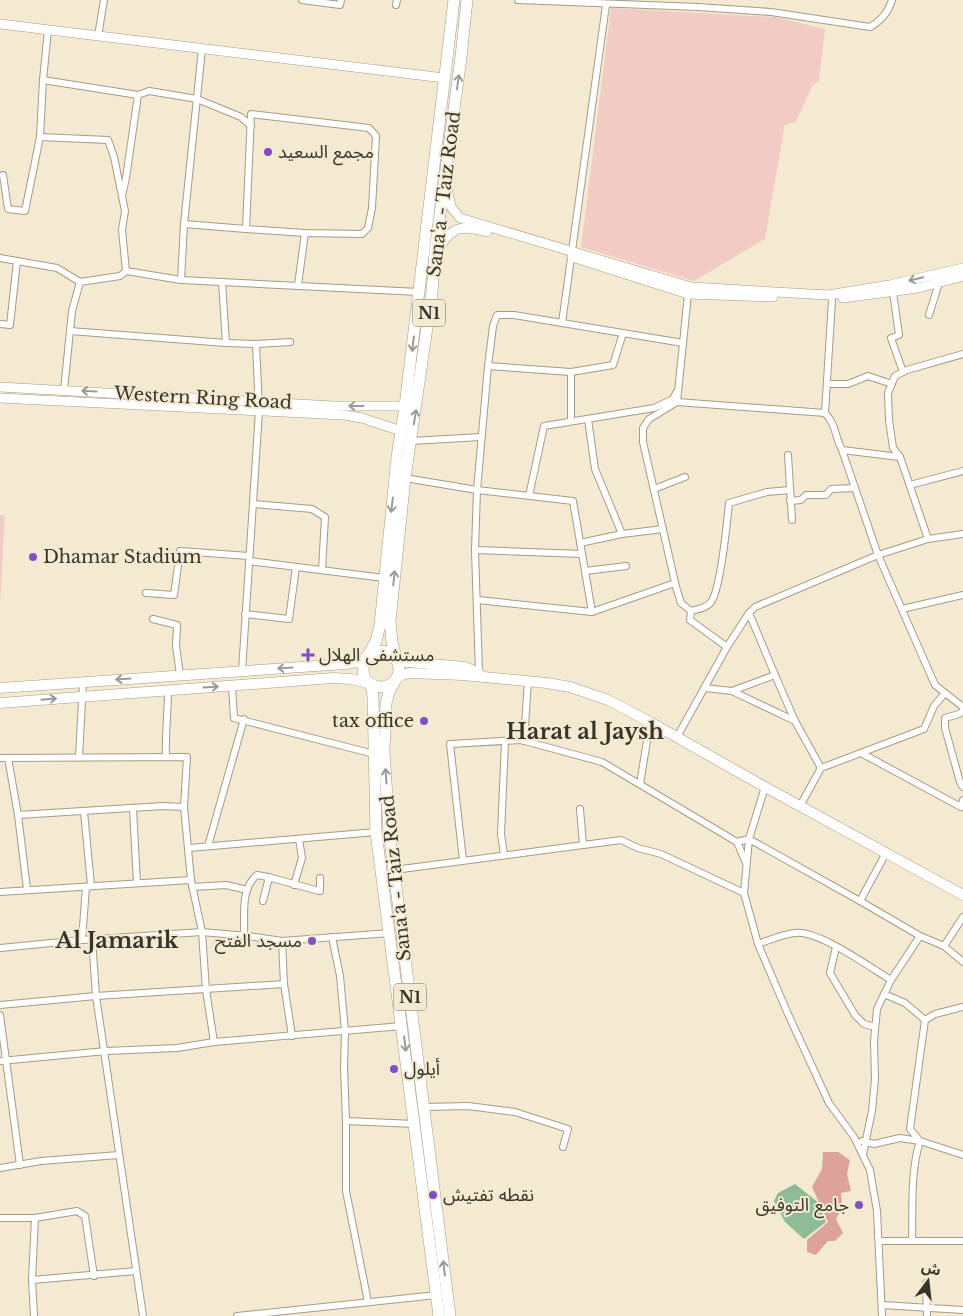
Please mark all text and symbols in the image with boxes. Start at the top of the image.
one-way arrow [453,74,463,90]
street label: Sana'a - Taiz Road [423,110,465,278]
place label: مجمع السعيد [278,141,374,166]
marker: مجمع السعيد [262,146,274,158]
one-way arrow [908,275,924,284]
road number: N1 [413,300,445,326]
one-way arrow [408,335,418,351]
street label: Western Ring Road [113,382,292,414]
one-way arrow [82,387,98,396]
one-way arrow [349,401,365,411]
one-way arrow [410,409,420,425]
one-way arrow [387,497,397,513]
place label: Dhamar Stadium [43,546,202,568]
marker: Dhamar Stadium [27,551,39,563]
one-way arrow [389,570,399,586]
place label: مستشفى الهلال [319,644,434,666]
marker: مستشفى الهلال [301,648,315,662]
one-way arrow [277,664,293,673]
one-way arrow [115,675,131,684]
one-way arrow [202,682,218,692]
one-way arrow [40,694,56,704]
place label: tax office [332,710,414,732]
marker: tax office [418,715,430,727]
district label: Harat al Jaysh [506,718,664,745]
one-way arrow [381,768,390,784]
street label: Sana'a - Taiz Road [376,794,416,962]
district label: Al Jamarik [55,927,179,954]
place label: مسجد الفتح [215,930,302,954]
marker: مسجد الفتح [306,935,318,947]
road number: N1 [394,984,426,1010]
one-way arrow [400,1036,410,1052]
place label: أيلول [404,1058,440,1080]
marker: أيلول [388,1063,400,1075]
place label: نقطه تفتيش [443,1184,534,1206]
marker: نقطه تفتيش [427,1189,439,1201]
place label: جامع التوفيق [756,1194,849,1219]
marker: جامع التوفيق [853,1199,865,1211]
north arrow [903,1256,953,1306]
text: ش [920,1257,943,1280]
one-way arrow [439,1260,449,1276]

